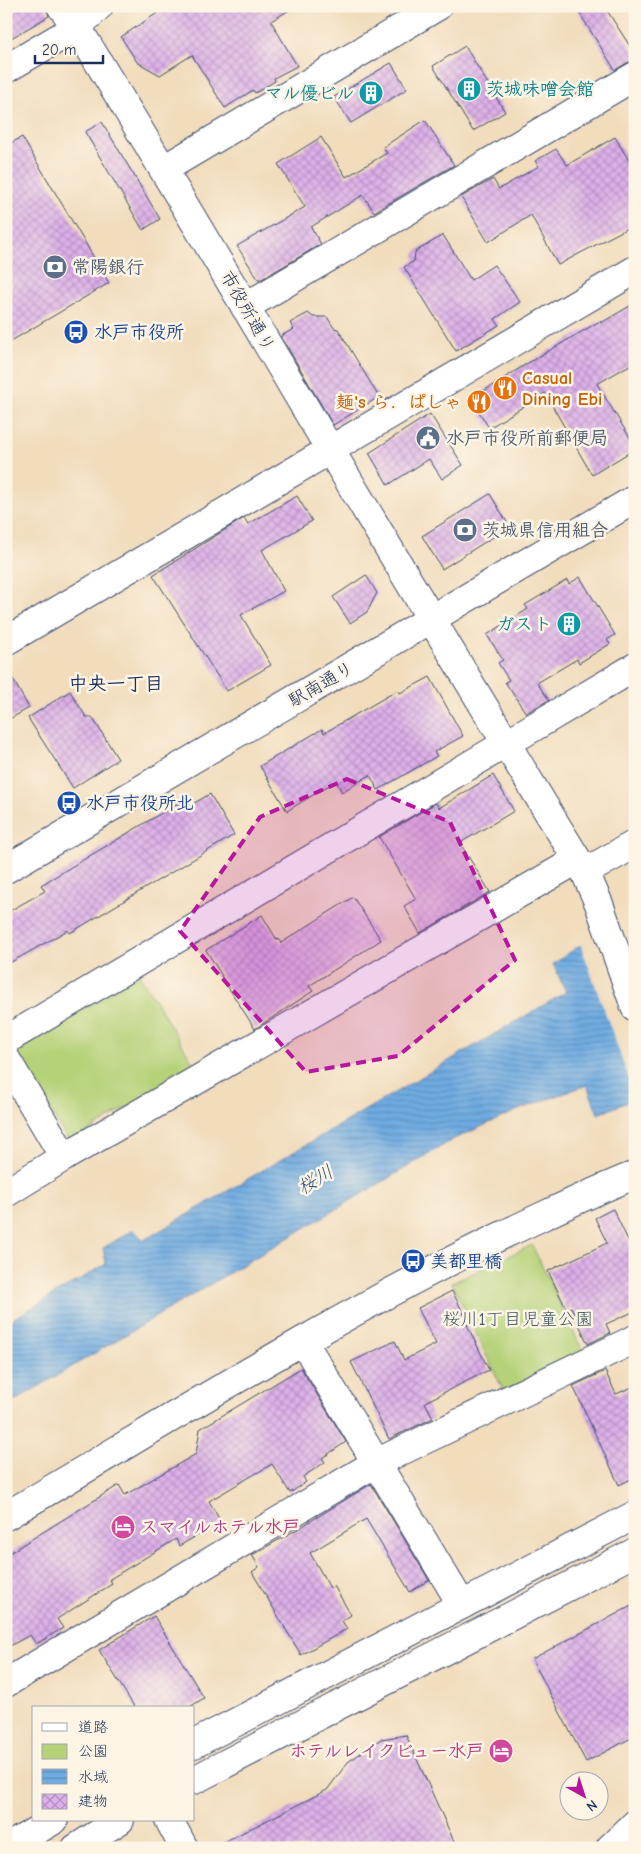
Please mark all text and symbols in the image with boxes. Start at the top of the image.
scale bar [35,32,102,64]
text: 20 m [42,41,76,59]
building icon: 茨城味噌会館 [456,76,482,102]
place label: 茨城味噌会館 [486,79,594,100]
building icon: マル優ビル [358,80,384,106]
place label: マル優ビル [265,83,354,104]
bank icon: 常陽銀行 [42,254,68,280]
place label: 常陽銀行 [72,257,144,278]
street label: 市役所通り [216,267,279,355]
bus stop icon: 水戸市役所 [63,319,89,345]
place label: 水戸市役所 [94,322,184,343]
place label: Casual Dining Ebi [522,368,602,410]
restaurant icon: Casual Dining Ebi [492,375,518,401]
restaurant icon: 麺's ら．ぱしゃ [466,389,492,415]
place label: 麺's ら．ぱしゃ [336,392,462,413]
public building icon: 水戸市役所前郵便局 [415,425,441,451]
place label: 水戸市役所前郵便局 [446,428,608,449]
bank icon: 茨城県信用組合 [452,517,478,543]
place label: 茨城県信用組合 [482,520,608,541]
building icon: ガスト [556,611,582,637]
place label: ガスト [496,614,552,635]
street label: 駅南通り [285,657,358,712]
district label: 中央一丁目 [68,673,164,695]
bus stop icon: 水戸市役所北 [56,790,82,816]
place label: 水戸市役所北 [86,793,194,814]
water label: 桜川 [294,1161,337,1199]
bus stop icon: 美都里橋 [400,1248,426,1274]
place label: 美都里橋 [430,1251,502,1272]
park label: 桜川1丁目児童公園 [442,1309,594,1330]
hotel icon: スマイルホテル水戸 [110,1514,136,1540]
place label: スマイルホテル水戸 [140,1517,300,1538]
legend [32,1706,195,1822]
text: 道路 [78,1718,108,1736]
hotel icon: ホテルレイクビュー水戸 [488,1738,514,1764]
place label: ホテルレイクビュー水戸 [289,1741,484,1762]
text: 公園 [78,1742,108,1760]
text: 水域 [78,1768,108,1786]
north arrow [558,1772,608,1822]
text: 建物 [78,1792,108,1810]
text: N [583,1796,601,1815]

